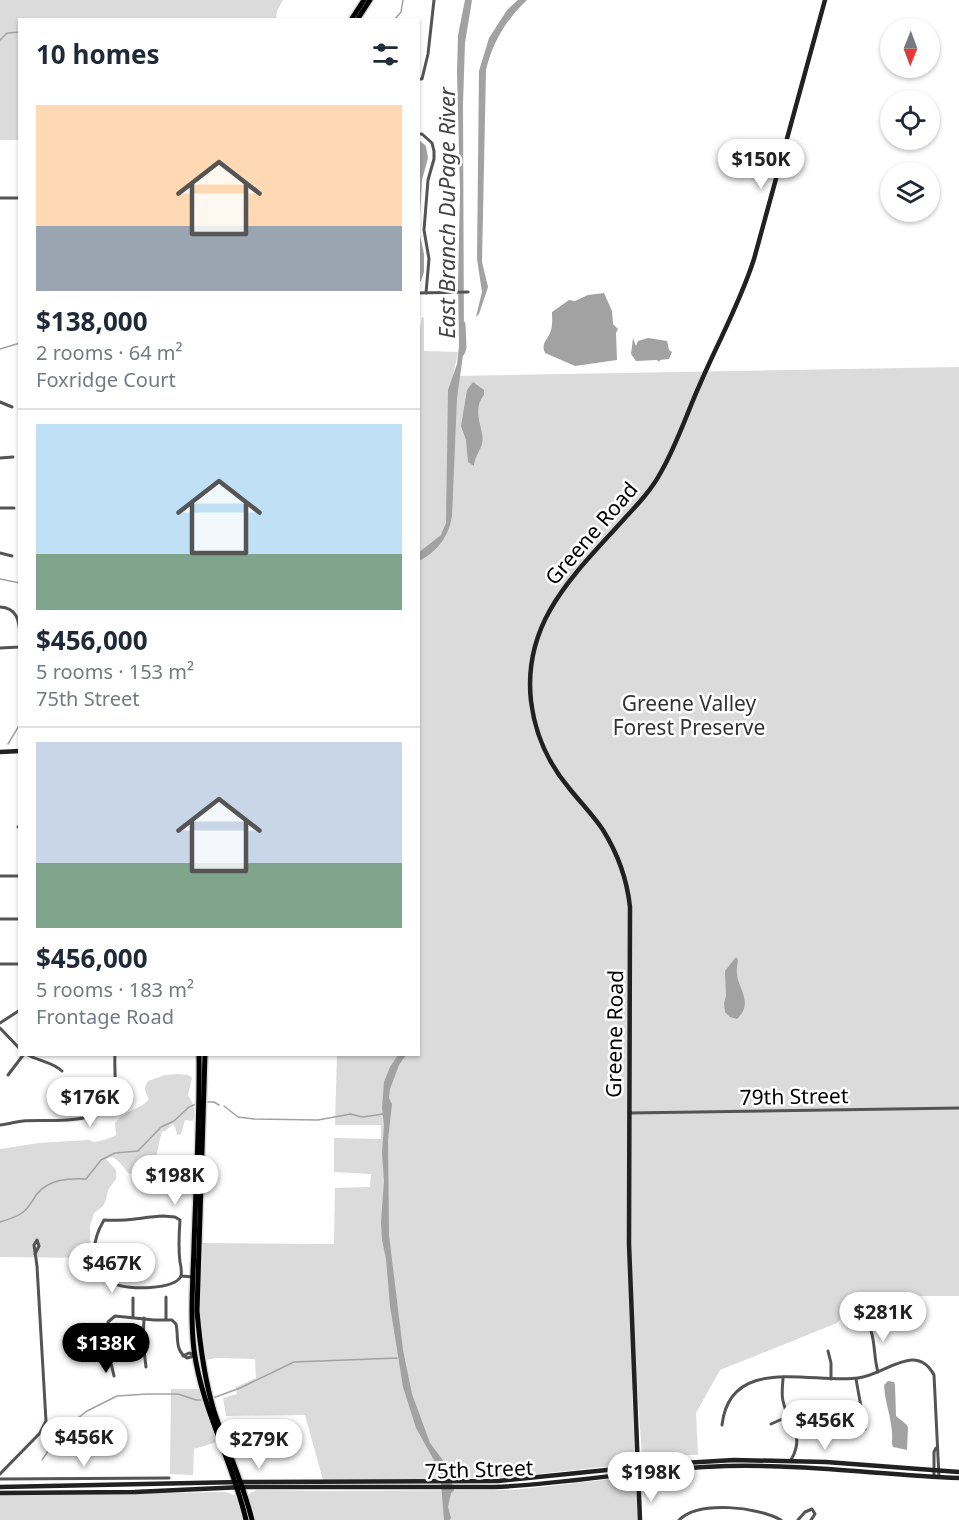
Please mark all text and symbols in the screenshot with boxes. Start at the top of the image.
north arrow [880,18,940,78]
map controls [880,18,940,222]
text: 10 homes [36,36,160,72]
icon: filters [369,38,402,71]
water label: East Branch DuPage River [431,86,461,339]
button: locate [880,90,940,150]
pin: $150K [719,139,803,190]
icon: home [165,144,273,252]
text: $150K [731,145,791,172]
button: layers [880,162,940,222]
text: $138,000 [36,303,148,339]
text: 2 rooms · 64 m² [36,339,183,366]
text: Foxridge Court [36,366,176,393]
icon: home [165,463,273,571]
street label: Greene Road [538,476,644,590]
text: $456,000 [36,622,148,658]
text: 5 rooms · 153 m² [36,658,194,685]
text: 75th Street [36,685,140,712]
park label: Greene Valley Forest Preserve [613,689,765,741]
icon: home [165,781,273,889]
text: $456,000 [36,940,148,976]
street label: Greene Road [599,970,629,1098]
text: 5 rooms · 183 m² [36,976,194,1003]
text: Frontage Road [36,1003,174,1030]
pin: $176K [48,1077,132,1128]
street label: 79th Street [739,1081,849,1111]
text: $176K [60,1083,120,1110]
pin: $198K [133,1155,217,1206]
text: $198K [145,1161,205,1188]
pin: $467K [70,1243,154,1294]
text: $467K [82,1249,142,1276]
pin: $281K [841,1292,925,1343]
text: $281K [853,1298,913,1325]
pin: $138K [64,1323,148,1374]
text: $138K [76,1329,136,1356]
pin: $456K [783,1400,867,1451]
text: $456K [795,1406,855,1433]
pin: $456K [42,1417,126,1468]
pin: $279K [217,1419,301,1470]
text: $456K [54,1423,114,1450]
text: $279K [229,1425,289,1452]
pin: $198K [609,1452,693,1503]
street label: 75th Street [424,1453,534,1485]
text: $198K [621,1458,681,1485]

